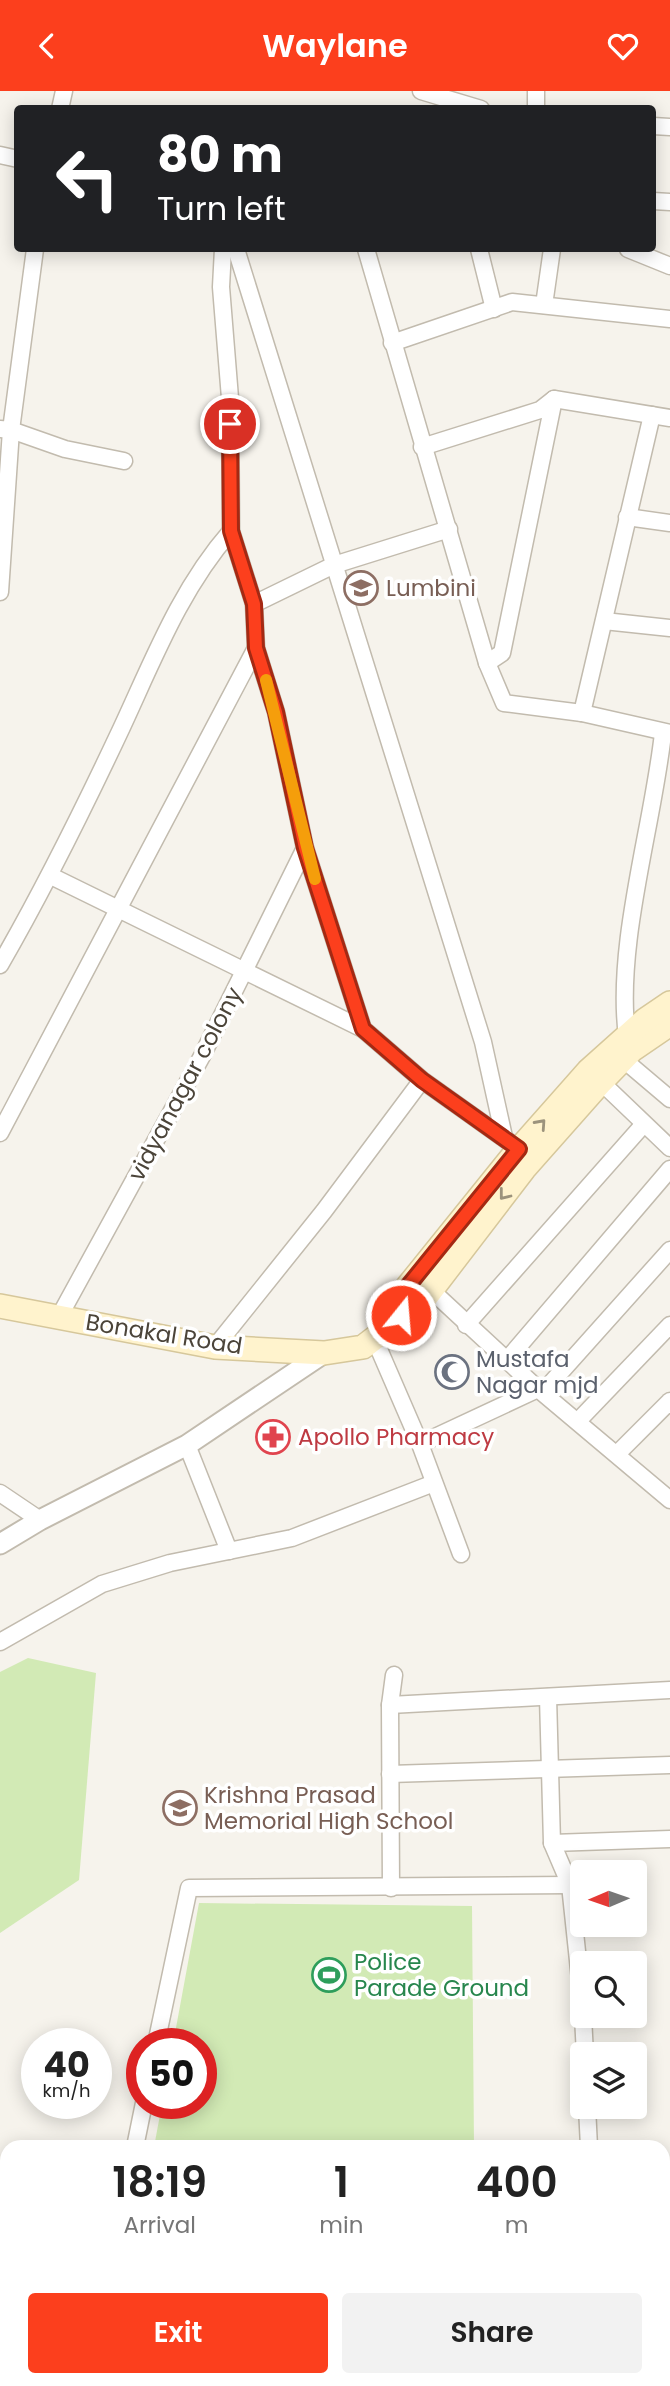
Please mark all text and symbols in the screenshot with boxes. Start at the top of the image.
text: Waylane [262,23,408,68]
icon: back [28,27,66,65]
icon: heart [604,27,642,65]
text: 80 m [157,121,283,189]
icon: left [42,133,133,224]
text: Turn left [157,186,286,231]
pin [200,394,260,454]
icon: arrive [211,405,249,443]
school or university icon: Lumbini [342,569,380,607]
place label: Lumbini [386,572,476,604]
street label: vidyanagar colony [120,981,250,1187]
one-way arrow [533,1119,545,1132]
one-way arrow [500,1187,513,1200]
position arrow [364,1278,438,1352]
street label: Bonakal Road [83,1306,245,1362]
place label: Mustafa Nagar mjd [476,1343,598,1401]
mosque icon: Mustafa Nagar mjd [433,1353,471,1391]
pharmacy icon: Apollo Pharmacy [254,1418,292,1456]
place label: Apollo Pharmacy [298,1421,494,1453]
place label: Krishna Prasad Memorial High School [204,1779,453,1837]
school or university icon: Krishna Prasad Memorial High School [161,1789,199,1827]
north arrow [570,1860,648,1937]
map controls [570,1860,647,2119]
place label: Police Parade Ground [354,1946,529,2004]
button: search [570,1951,647,2028]
sports icon: Police Parade Ground [310,1956,348,1994]
speed limit sign: 50 [126,2028,217,2119]
text: 40 [43,2040,90,2089]
button: layers [570,2042,647,2119]
text: km/h [43,2078,90,2103]
text: 18:19 [112,2153,207,2212]
text: 1 [334,2153,349,2212]
text: 400 [476,2153,558,2212]
text: Arrival [123,2209,196,2241]
text: min [319,2209,363,2241]
text: m [505,2209,529,2241]
button: Exit [28,2293,328,2373]
button: Share [342,2293,642,2373]

